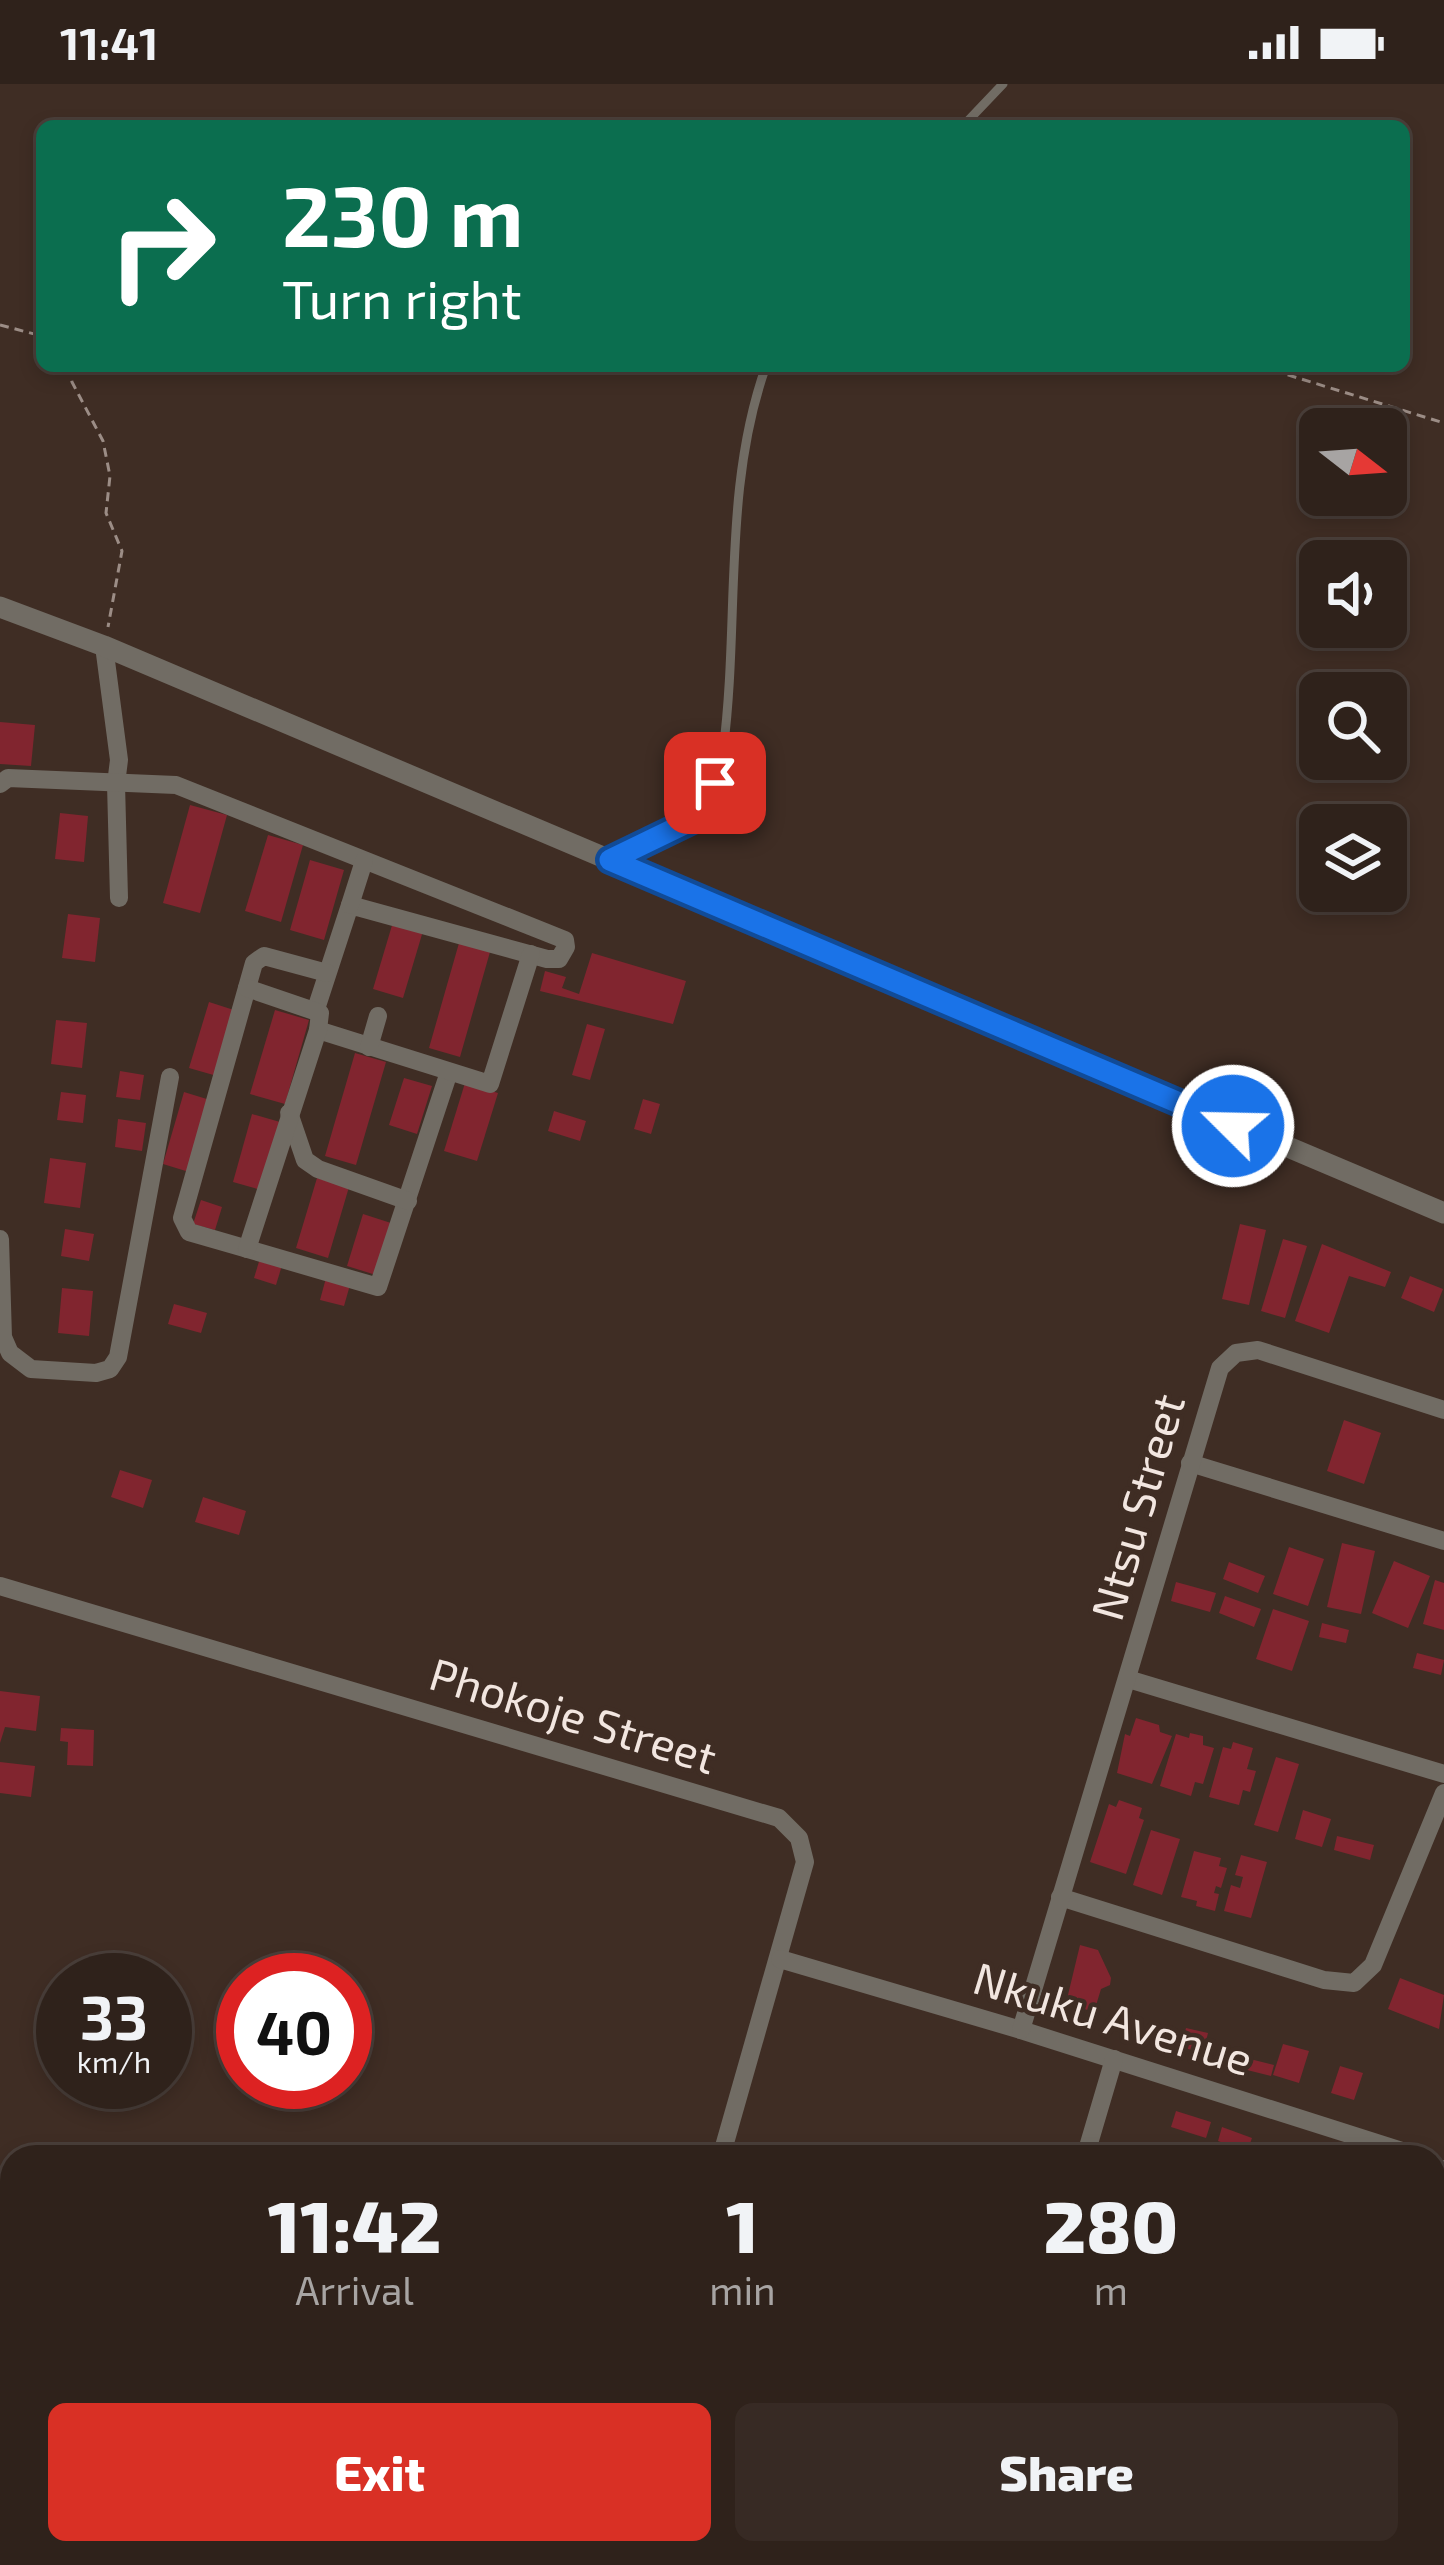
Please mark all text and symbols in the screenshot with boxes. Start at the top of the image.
text: 11:41 [60,15,159,69]
text: 230 m [282,163,524,264]
icon: right [84,168,240,324]
text: Turn right [282,265,522,330]
north arrow [1299,408,1407,516]
map controls [1299,408,1407,912]
button: sound [1299,540,1407,648]
button: search [1299,672,1407,780]
pin [664,732,766,834]
icon: arrive [682,750,748,816]
button: layers [1299,804,1407,912]
position arrow [1170,1063,1296,1189]
street label: Ntsu Street [1078,1387,1194,1626]
street label: Phokoje Street [424,1645,723,1784]
street label: Nkuku Avenue [968,1949,1259,2085]
speed limit sign: 40 [216,1953,372,2109]
text: 33 [80,1980,148,2052]
text: km/h [77,2043,151,2079]
text: 11:42 [268,2181,441,2267]
text: 1 [726,2181,759,2267]
text: 280 [1044,2181,1178,2267]
text: Arrival [295,2266,414,2313]
text: min [709,2266,776,2313]
text: m [1094,2266,1128,2313]
button: Exit [48,2403,711,2541]
button: Share [735,2403,1398,2541]

